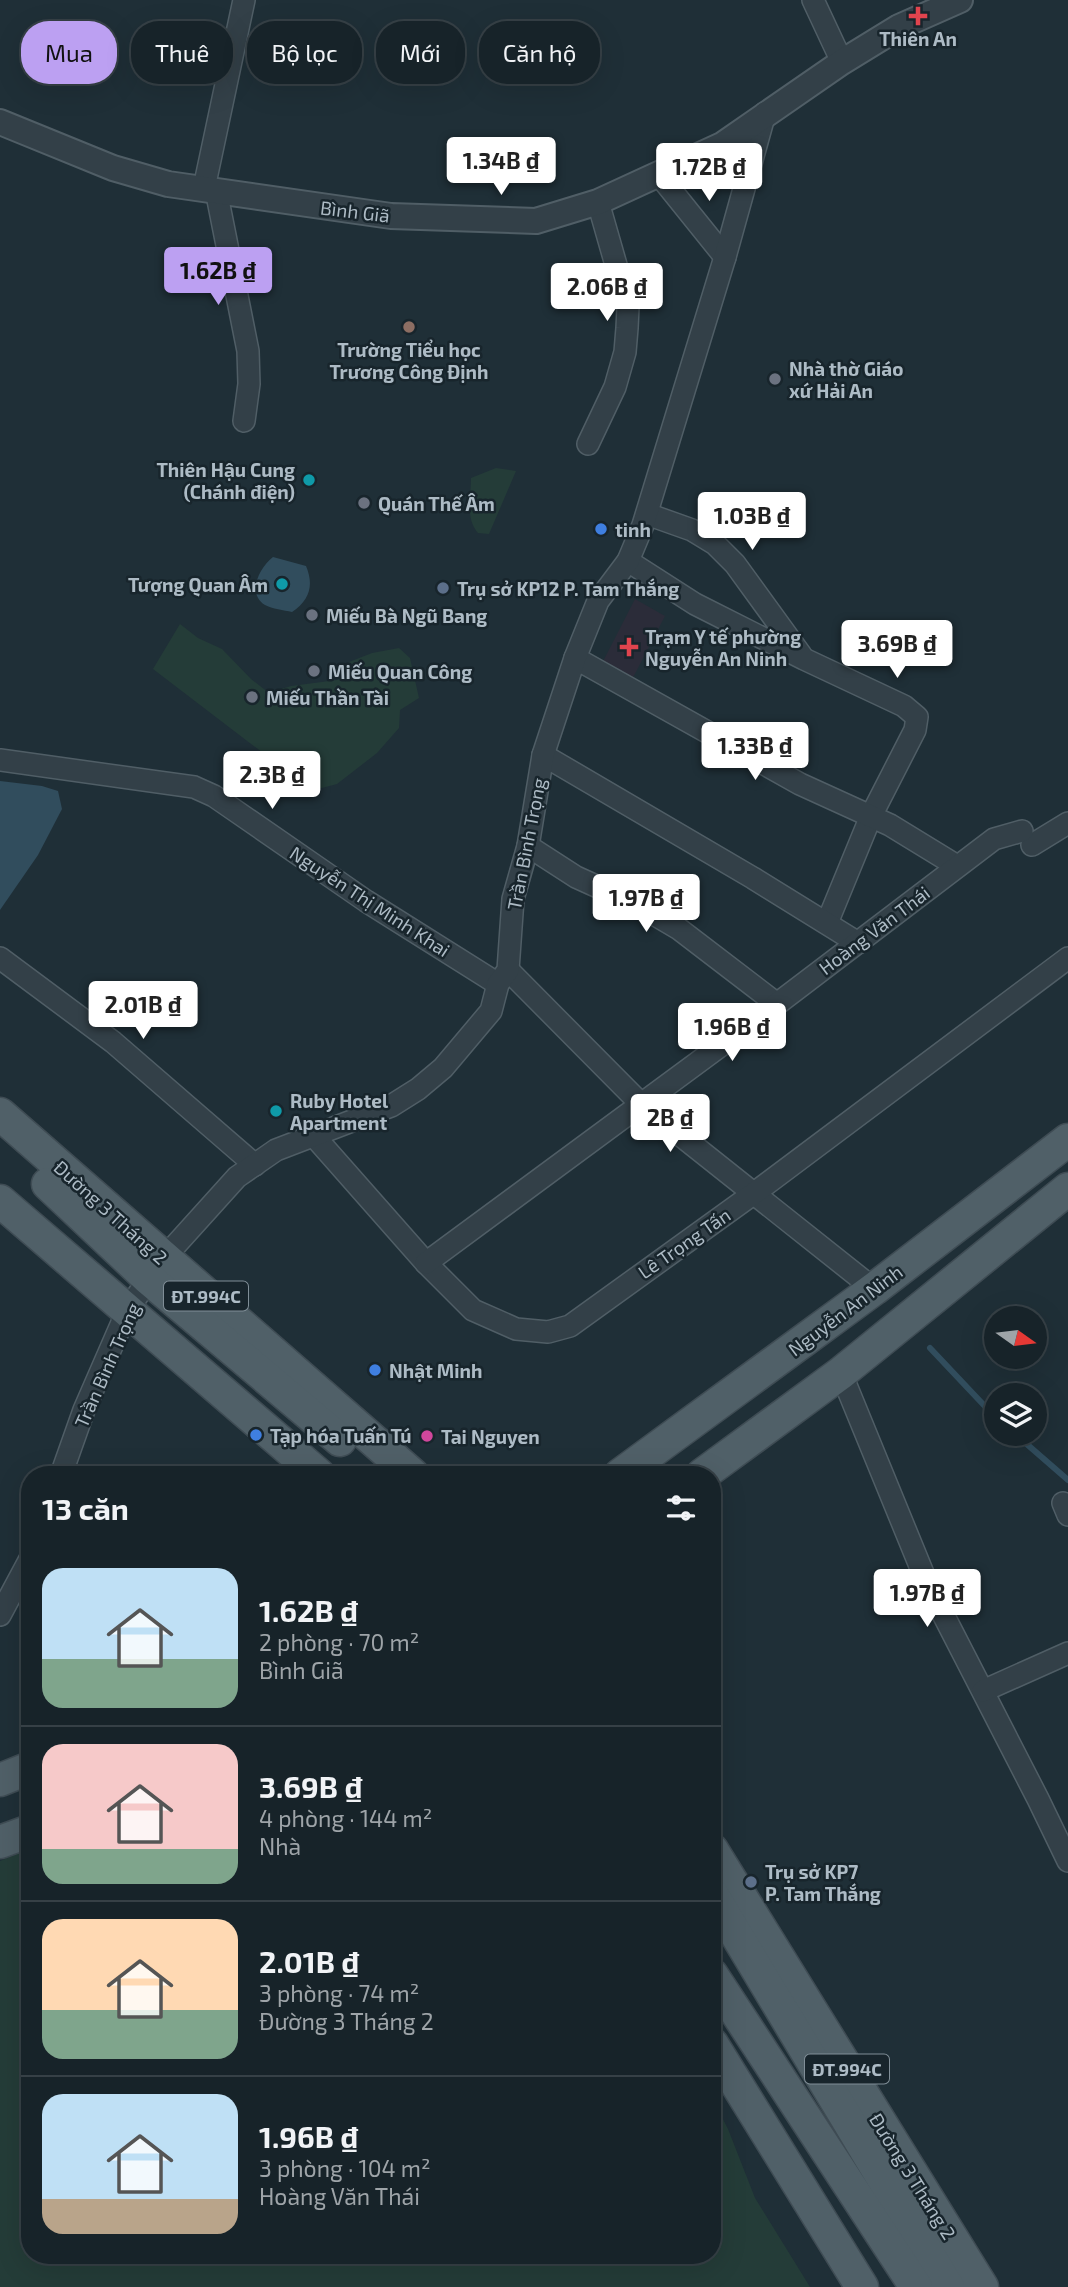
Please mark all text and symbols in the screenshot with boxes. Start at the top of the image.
marker: Thiên An [910,8,926,24]
chip: Mua [21,21,117,84]
chip: Thuê [131,21,233,84]
chip: Bộ lọc [247,21,362,84]
chip: Mới [376,21,465,84]
chip: Căn hộ [479,21,600,84]
place label: Thiên An [879,27,957,50]
pin: 1.34B ₫ [436,138,566,197]
pin: 1.72B ₫ [644,144,774,203]
text: 1.34B ₫ [463,146,539,174]
text: 1.72B ₫ [672,152,746,180]
street label: Bình Giã [319,195,391,227]
pin: 1.62B ₫ [153,247,283,307]
text: 1.62B ₫ [180,256,256,284]
pin: 2.06B ₫ [542,264,672,323]
text: 2.06B ₫ [567,272,647,300]
marker: Trường Tiểu học Trương Công Định [401,319,417,335]
place label: Trường Tiểu học Trương Công Định [330,338,488,383]
place label: Nhà thờ Giáo xứ Hải An [789,357,903,402]
marker: Nhà thờ Giáo xứ Hải An [767,371,783,387]
place label: Thiên Hậu Cung (Chánh điện) [156,458,295,503]
marker: Thiên Hậu Cung (Chánh điện) [301,472,317,488]
place label: Quán Thế Âm [378,492,495,516]
pin: 1.03B ₫ [687,492,817,552]
marker: Quán Thế Âm [356,495,372,511]
text: 1.03B ₫ [714,501,790,529]
place label: tinh [615,518,651,541]
marker: tinh [593,521,609,537]
place label: Tượng Quan Âm [128,573,268,597]
marker: Tượng Quan Âm [274,576,290,592]
place label: Trụ sở KP12 P. Tam Thắng [457,577,679,600]
marker: Trụ sở KP12 P. Tam Thắng [435,580,451,596]
place label: Miếu Bà Ngũ Bang [326,604,487,627]
marker: Miếu Bà Ngũ Bang [304,607,320,623]
pin: 3.69B ₫ [832,620,962,680]
place label: Trạm Y tế phường Nguyễn An Ninh [645,625,801,671]
text: 3.69B ₫ [857,629,937,657]
marker: Trạm Y tế phường Nguyễn An Ninh [619,637,639,657]
place label: Miếu Quan Công [328,660,472,684]
marker: Miếu Quan Công [306,663,322,679]
place label: Miếu Thần Tài [266,686,389,709]
marker: Miếu Thần Tài [244,689,260,705]
pin: 1.33B ₫ [690,722,820,782]
text: 1.33B ₫ [718,731,792,759]
pin: 2.3B ₫ [215,752,329,811]
text: 2.3B ₫ [239,760,305,788]
street label: Trần Bình Trọng [502,776,550,912]
street label: Nguyễn Thị Minh Khai [286,841,454,961]
pin: 1.97B ₫ [581,874,711,934]
street label: Hoàng Văn Thái [814,881,934,979]
text: 1.97B ₫ [609,883,683,911]
pin: 2.01B ₫ [78,982,208,1041]
text: 2.01B ₫ [105,990,181,1018]
pin: 1.96B ₫ [667,1004,797,1063]
text: 1.96B ₫ [694,1012,770,1040]
place label: Ruby Hotel Apartment [290,1089,389,1134]
pin: 2B ₫ [629,1094,711,1154]
marker: Ruby Hotel Apartment [268,1103,284,1119]
text: 2B ₫ [647,1103,693,1131]
street label: Đường 3 Tháng 2 [50,1155,172,1269]
street label: Lê Trọng Tấn [633,1203,735,1283]
street label: Nguyễn An Ninh [783,1260,907,1360]
road number: ĐT.994C [164,1282,248,1310]
street label: Trần Bình Trọng [69,1299,145,1431]
north arrow [984,1306,1046,1368]
map controls [984,1306,1047,1446]
place label: Nhật Minh [389,1359,482,1382]
marker: Nhật Minh [367,1362,383,1378]
button: layers [984,1383,1047,1446]
place label: Tạp hóa Tuấn Tú [270,1424,412,1447]
place label: Tai Nguyen [441,1425,540,1449]
marker: Tạp hóa Tuấn Tú [248,1427,264,1443]
marker: Tai Nguyen [419,1428,435,1444]
icon: filters [662,1489,700,1527]
text: 13 căn [42,1490,129,1526]
pin: 1.97B ₫ [862,1570,992,1629]
text: 1.97B ₫ [890,1578,964,1606]
text: 1.62B ₫ [259,1592,358,1628]
icon: home [98,1596,182,1680]
text: 2 phòng · 70 m² [259,1628,419,1656]
text: Bình Giã [259,1656,344,1684]
text: 3.69B ₫ [259,1768,362,1804]
icon: home [98,1772,182,1856]
text: 4 phòng · 144 m² [259,1804,432,1832]
text: Nhà [259,1832,301,1860]
place label: Trụ sở KP7 P. Tam Thắng [765,1860,881,1905]
marker: Trụ sở KP7 P. Tam Thắng [743,1874,759,1890]
text: 2.01B ₫ [259,1943,359,1979]
icon: home [98,1947,182,2031]
text: 3 phòng · 74 m² [259,1979,419,2007]
text: Đường 3 Tháng 2 [259,2007,434,2035]
road number: ĐT.994C [805,2054,889,2084]
street label: Đường 3 Tháng 2 [865,2109,961,2243]
text: 1.96B ₫ [259,2118,358,2154]
icon: home [98,2122,182,2206]
text: 3 phòng · 104 m² [259,2154,431,2182]
text: Hoàng Văn Thái [259,2182,420,2210]

